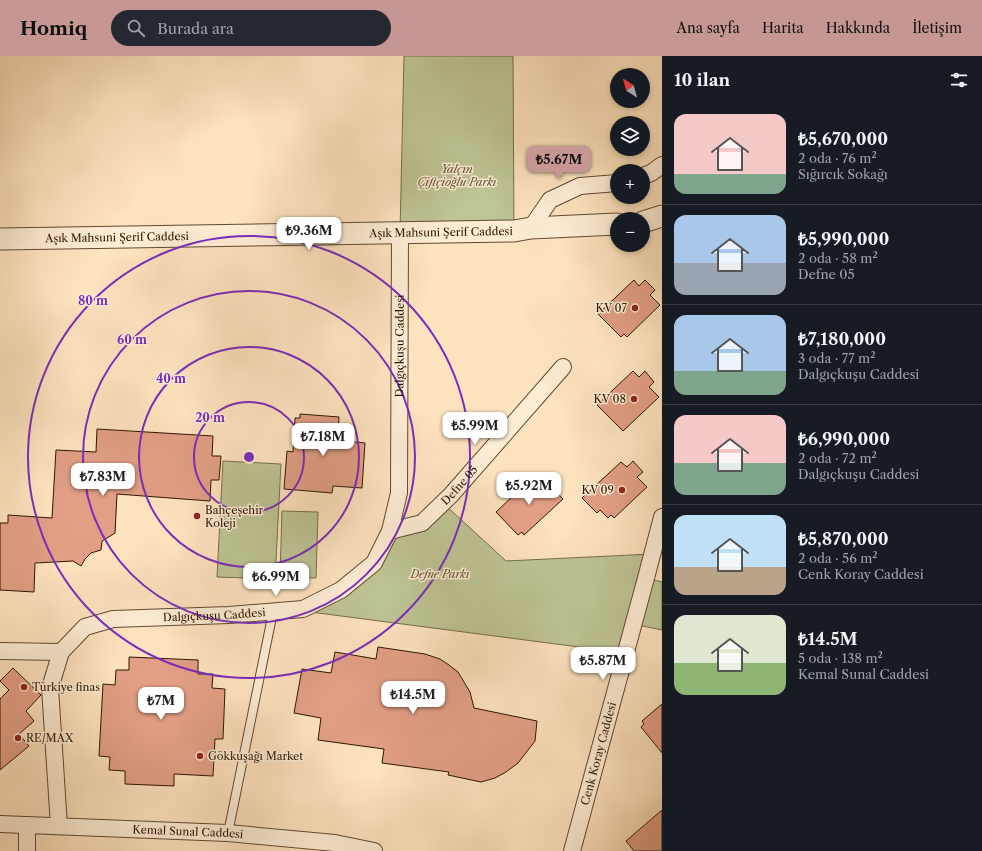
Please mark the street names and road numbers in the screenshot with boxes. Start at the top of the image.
street label: Aşık Mahsuni Şerif Caddesi [368,224,513,240]
street label: Aşık Mahsuni Şerif Caddesi [44,229,190,245]
street label: Dalgıçkuşu Caddesi [392,294,407,397]
street label: Defne 05 [438,463,480,508]
street label: Dalgıçkuşu Caddesi [163,605,267,624]
street label: Cenk Koray Caddesi [578,700,619,807]
street label: Kemal Sunal Caddesi [132,822,245,841]

